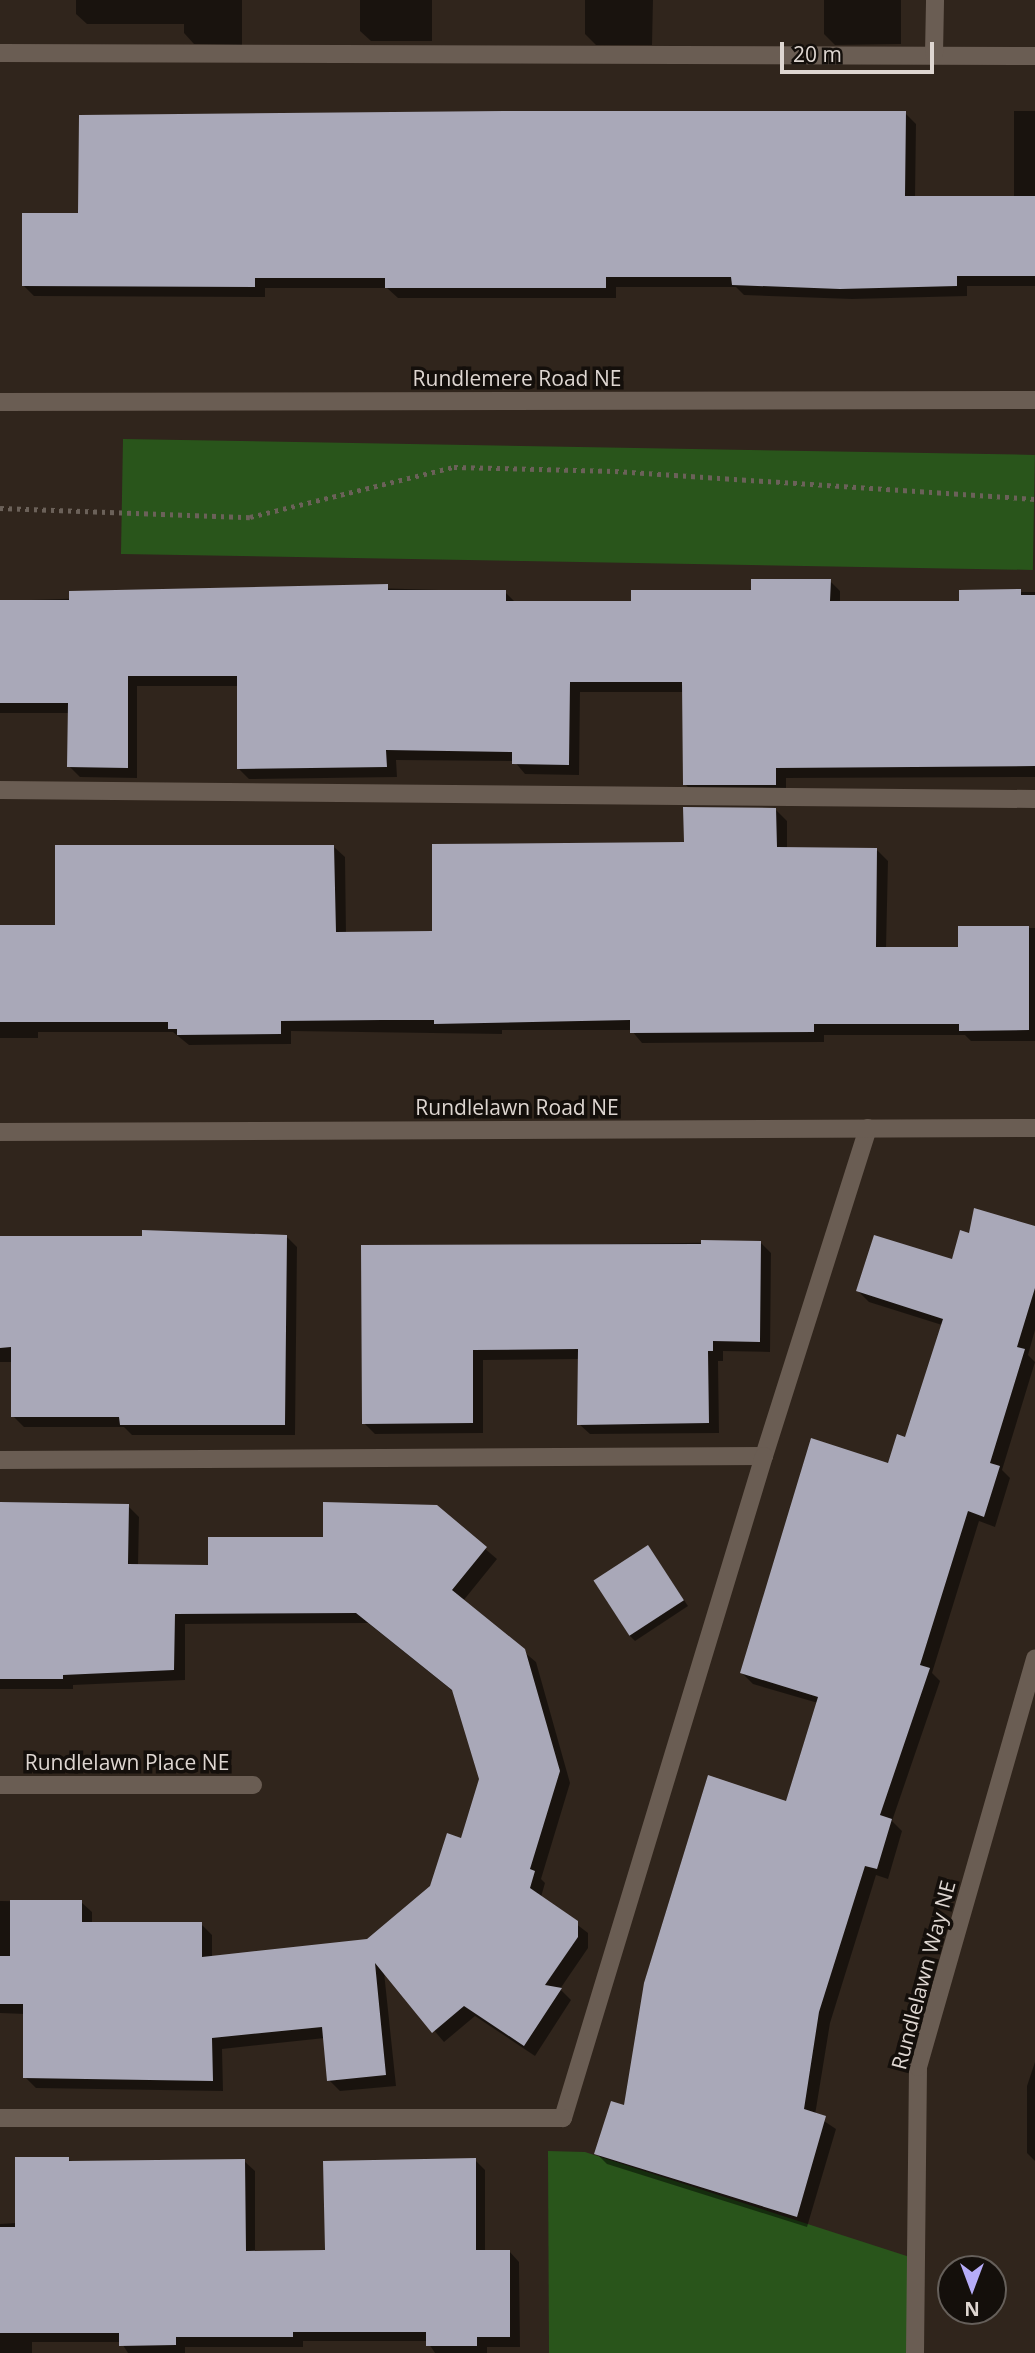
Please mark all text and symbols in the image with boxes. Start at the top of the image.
scale bar [783,28,937,72]
text: 20 m [793,40,842,68]
street label: Rundlemere Road NE [413,365,621,391]
street label: Rundlelawn Road NE [415,1094,619,1120]
street label: Rundlelawn Place NE [25,1749,229,1775]
street label: Rundlelawn Way NE [886,1878,960,2072]
north arrow [937,2255,1007,2325]
text: N [964,2296,980,2322]

